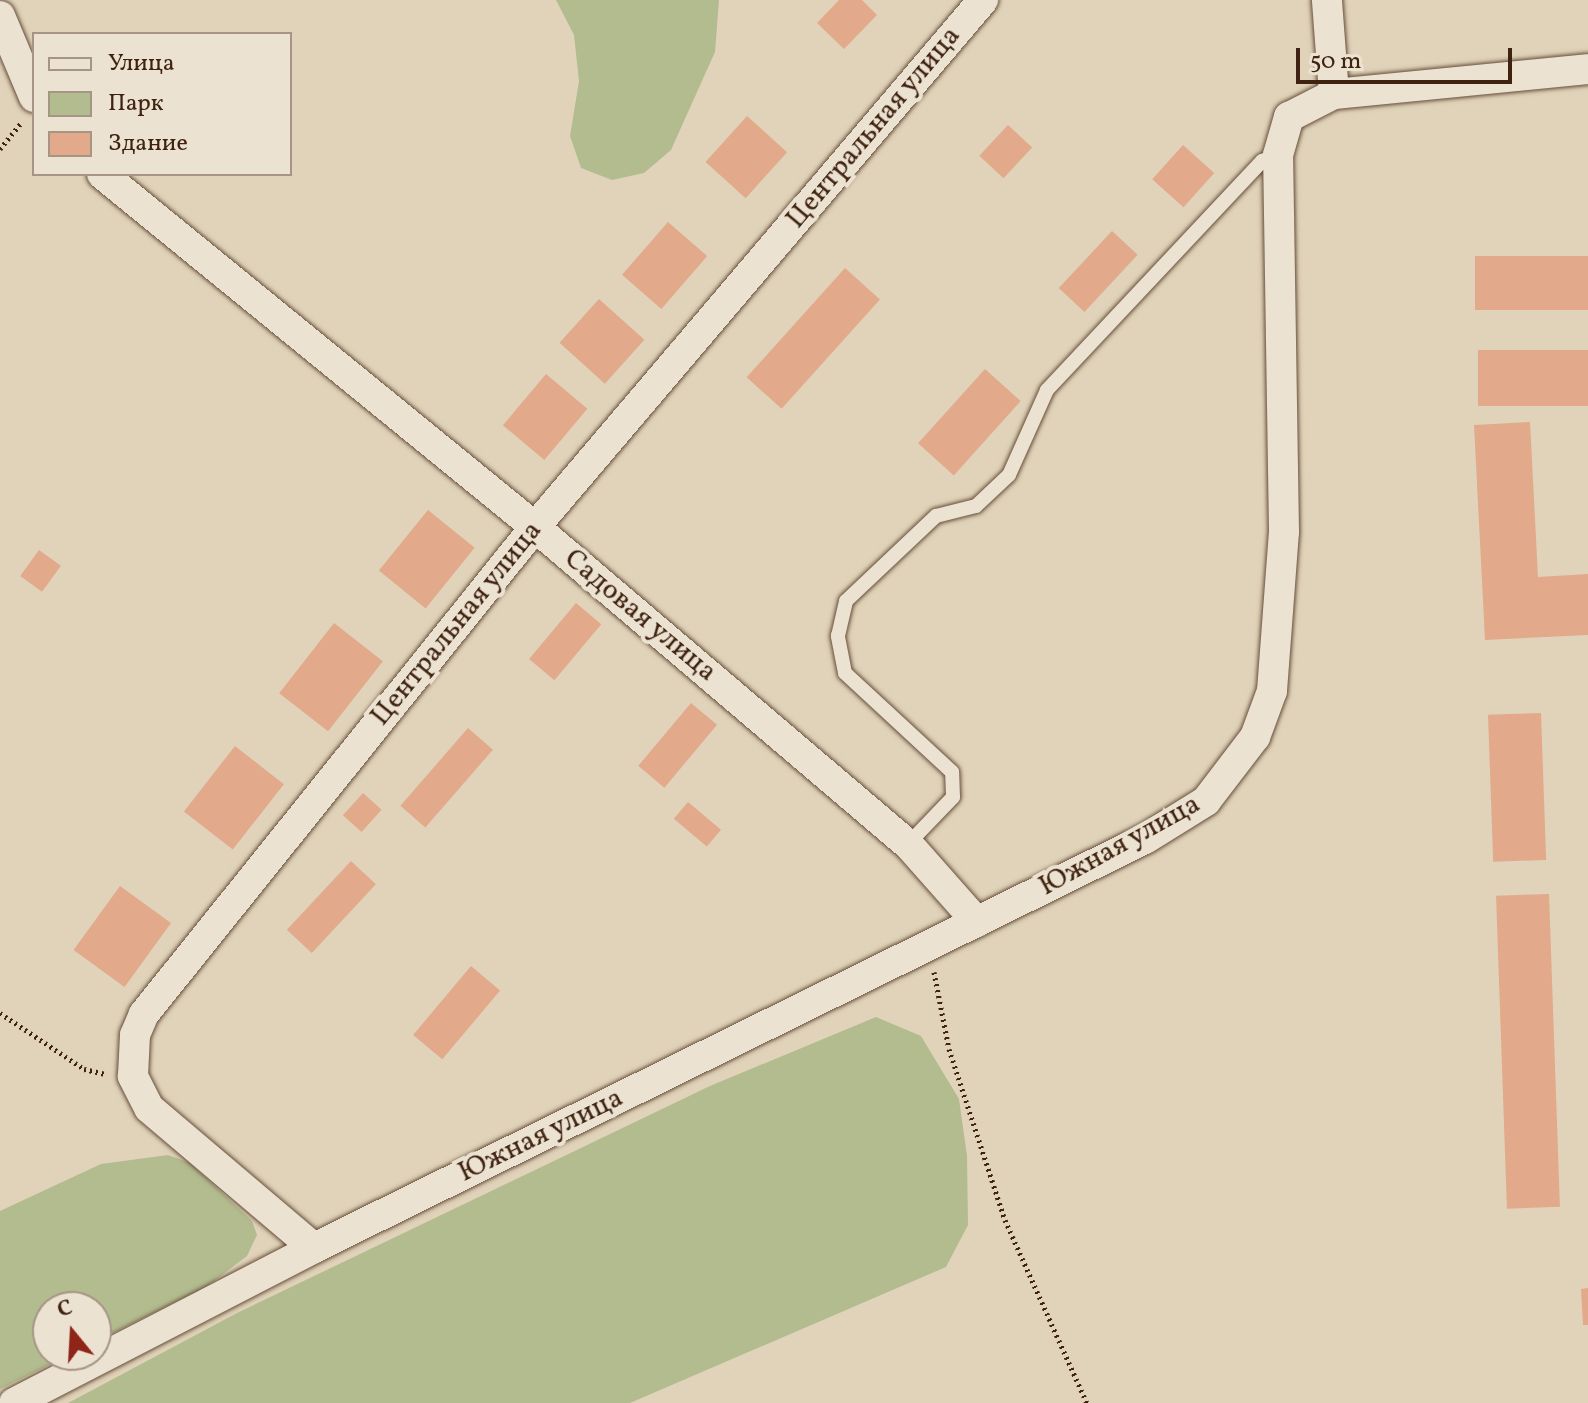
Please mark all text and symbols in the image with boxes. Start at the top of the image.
street label: Центральная улица [779,20,969,236]
legend [32,32,292,176]
scale bar [1300,32,1516,82]
text: 50 m [1310,45,1362,79]
text: Улица [108,47,175,81]
text: Парк [108,87,164,121]
text: Здание [108,127,188,161]
street label: Центральная улица [364,515,550,733]
street label: Садовая улица [557,542,723,690]
street label: Южная улица [1033,788,1207,904]
street label: Южная улица [453,1081,629,1191]
north arrow [32,1291,112,1371]
text: С [54,1293,77,1327]

